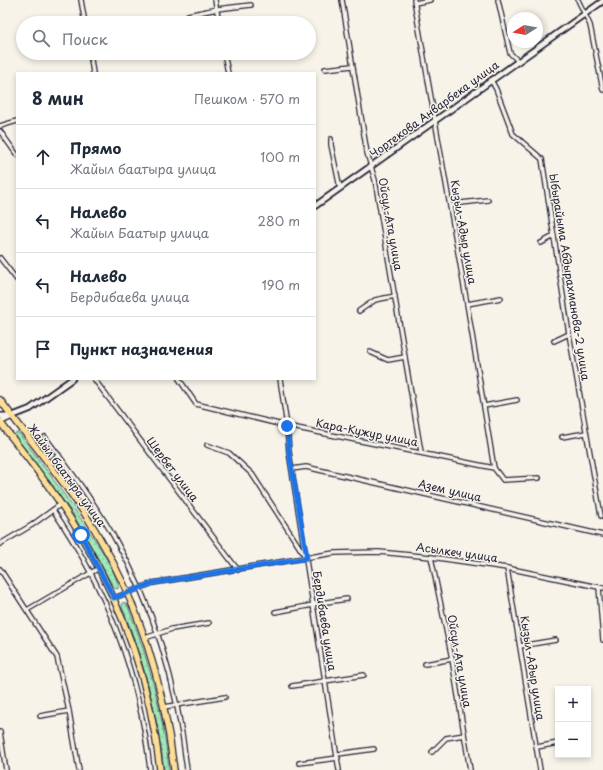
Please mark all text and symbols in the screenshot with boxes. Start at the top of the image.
north arrow [507,12,543,48]
search box [16,16,316,60]
icon: search [30,27,52,49]
text: Поиск [62,27,108,50]
street label: Чортекова Анварбека улица [366,56,502,162]
text: 8 мин [32,85,84,111]
text: Пешком · 570 m [194,89,300,108]
text: Прямо [70,136,121,159]
icon: ahead [32,146,54,168]
text: 100 m [260,147,300,166]
text: Жайыл баатыра улица [70,159,216,178]
street label: Ыбырайыма Абдырахманова-2 улица [545,172,595,382]
street label: Ойсул-Ата улица [374,176,408,272]
street label: Кызыл-Адыр улица [446,179,482,286]
text: Налево [70,200,127,223]
icon: left [32,210,54,232]
text: 280 m [258,211,300,230]
text: Жайыл Баатыр улица [70,223,209,242]
text: Налево [70,264,127,287]
icon: left [32,274,54,296]
text: 190 m [261,275,300,294]
text: Бердибаева улица [70,287,189,306]
text: Пункт назначения [70,337,213,360]
icon: arrive [32,338,54,360]
street label: Кара-Кужур улица [315,414,420,450]
route end [278,417,296,435]
street label: Жайыл баатыра улица [24,420,110,530]
street label: Шербет улица [143,433,203,505]
street label: Азем улица [417,474,483,506]
route start [72,526,90,544]
street label: Асылкеч улица [415,538,499,566]
street label: Бердибаева улица [309,570,341,672]
street label: Ойсул-Ата улица [443,613,477,709]
street label: Кызыл-Адыр улица [516,615,550,722]
map controls [555,686,591,758]
button: + [555,686,591,722]
button: − [555,722,591,758]

